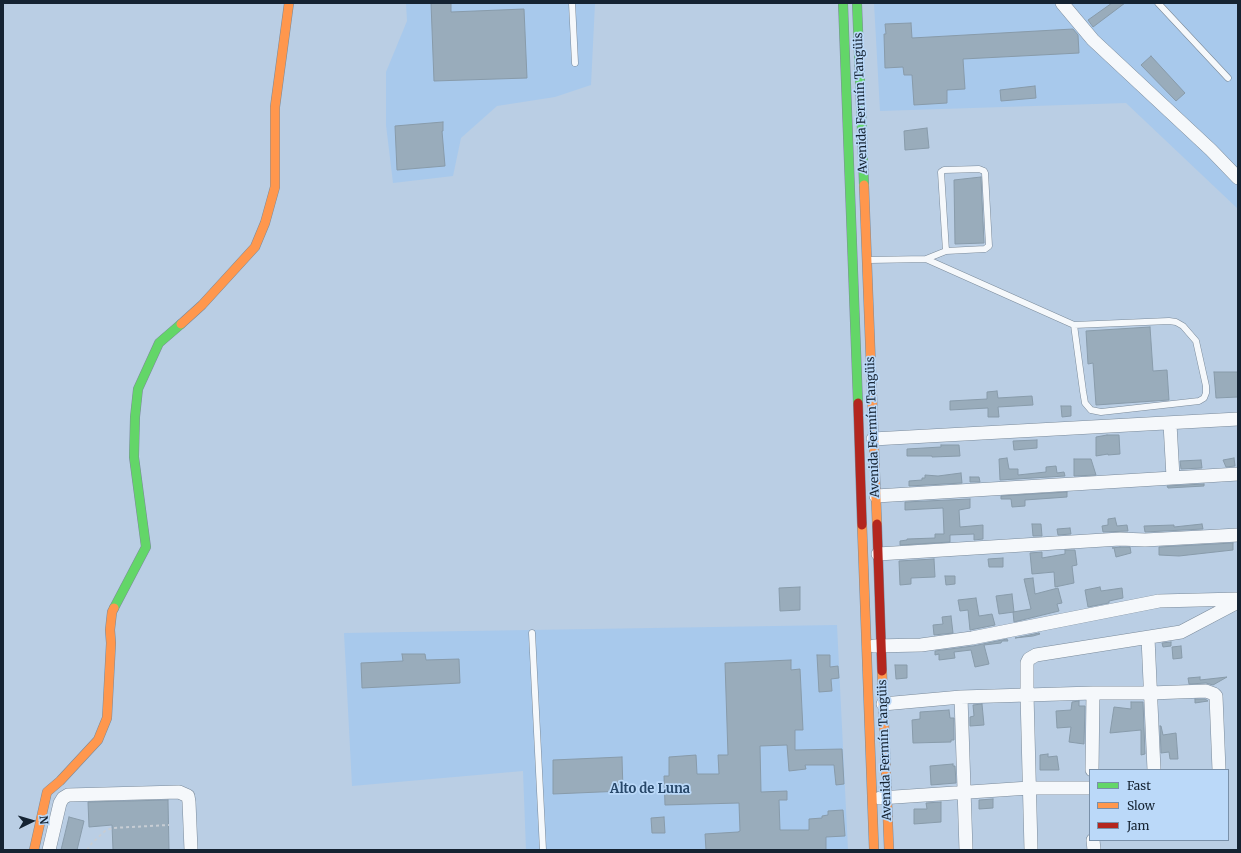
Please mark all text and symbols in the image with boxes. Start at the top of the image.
street label: Avenida Fermín Tangüis [851,32,871,174]
street label: Avenida Fermín Tangüis [863,356,883,498]
street label: Avenida Fermín Tangüis [875,679,895,821]
legend [1089,769,1229,841]
text: Fast [1127,778,1151,793]
district label: Alto de Luna [610,781,690,797]
text: Slow [1127,798,1155,813]
north arrow [12,801,52,841]
text: N [37,815,51,825]
text: Jam [1127,818,1149,833]

